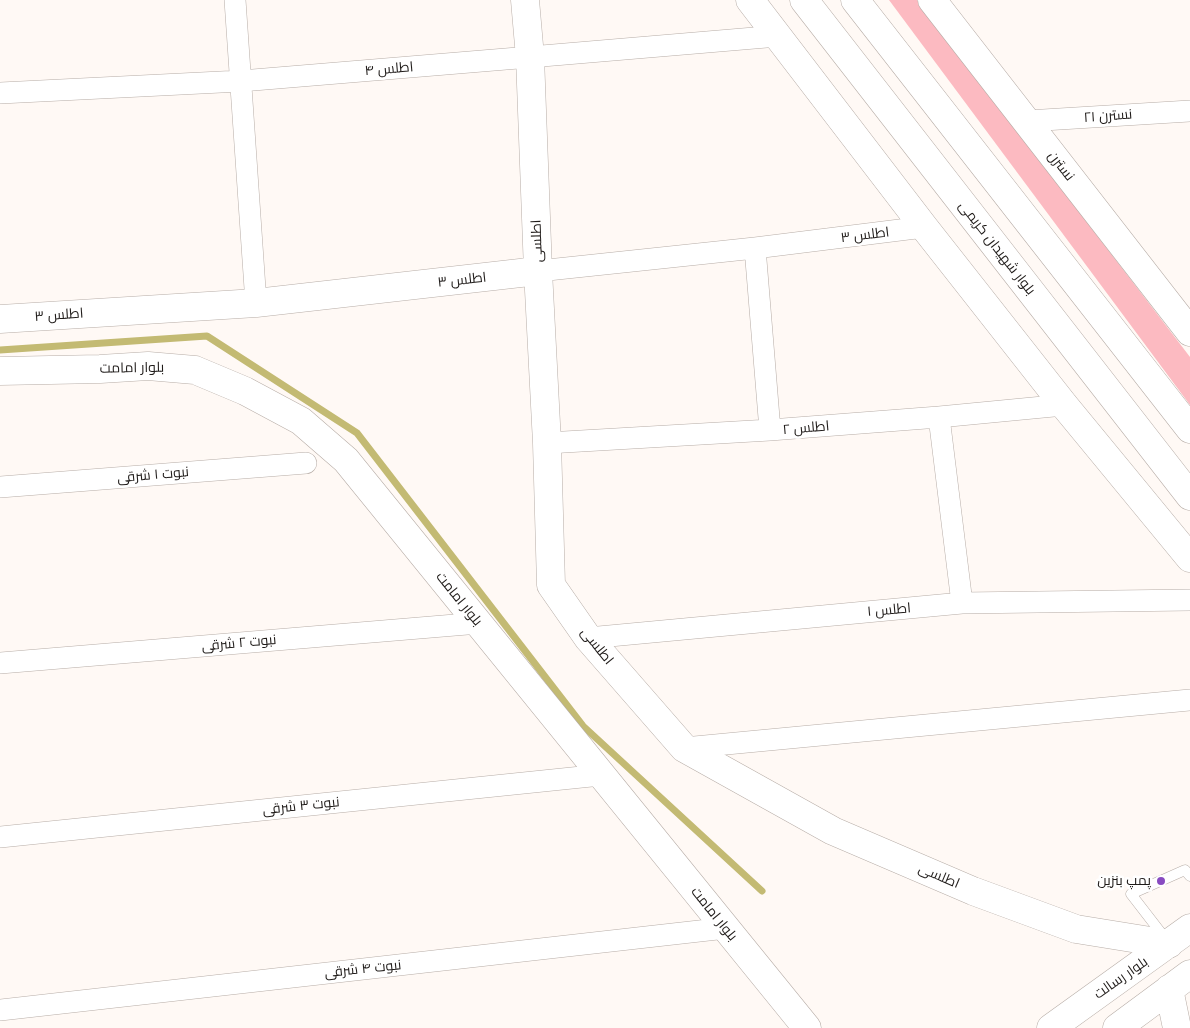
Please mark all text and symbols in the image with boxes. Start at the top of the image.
street label: اطلس ۴ [364,59,414,79]
street label: نسترن ۲۱ [1083,106,1133,126]
street label: نسترن [1044,148,1078,184]
street label: بلوار شهیدان کریمی [955,198,1039,298]
street label: اطلسی [528,219,546,263]
street label: اطلس ۳ [840,224,890,246]
street label: اطلس ۳ [437,269,487,291]
street label: اطلس ۳ [34,305,84,325]
street label: بلوار امامت [100,359,164,377]
street label: اطلس ۲ [782,418,830,438]
street label: نبوت ۱ شرقی [116,463,190,487]
street label: بلوار امامت [432,569,486,629]
street label: اطلس ۱ [866,600,912,620]
street label: اطلسی [577,624,617,668]
street label: نبوت ۲ شرقی [201,631,277,655]
street label: نبوت ۳ شرقی [262,794,340,818]
street label: اطلسی [916,860,962,892]
place label: پمپ بنزین [1097,873,1151,889]
marker: پمپ بنزین [1155,875,1167,887]
street label: بلوار امامت [687,884,741,944]
street label: بلوار رسالت [1091,953,1151,1003]
street label: نبوت ۴ شرقی [324,957,402,981]

